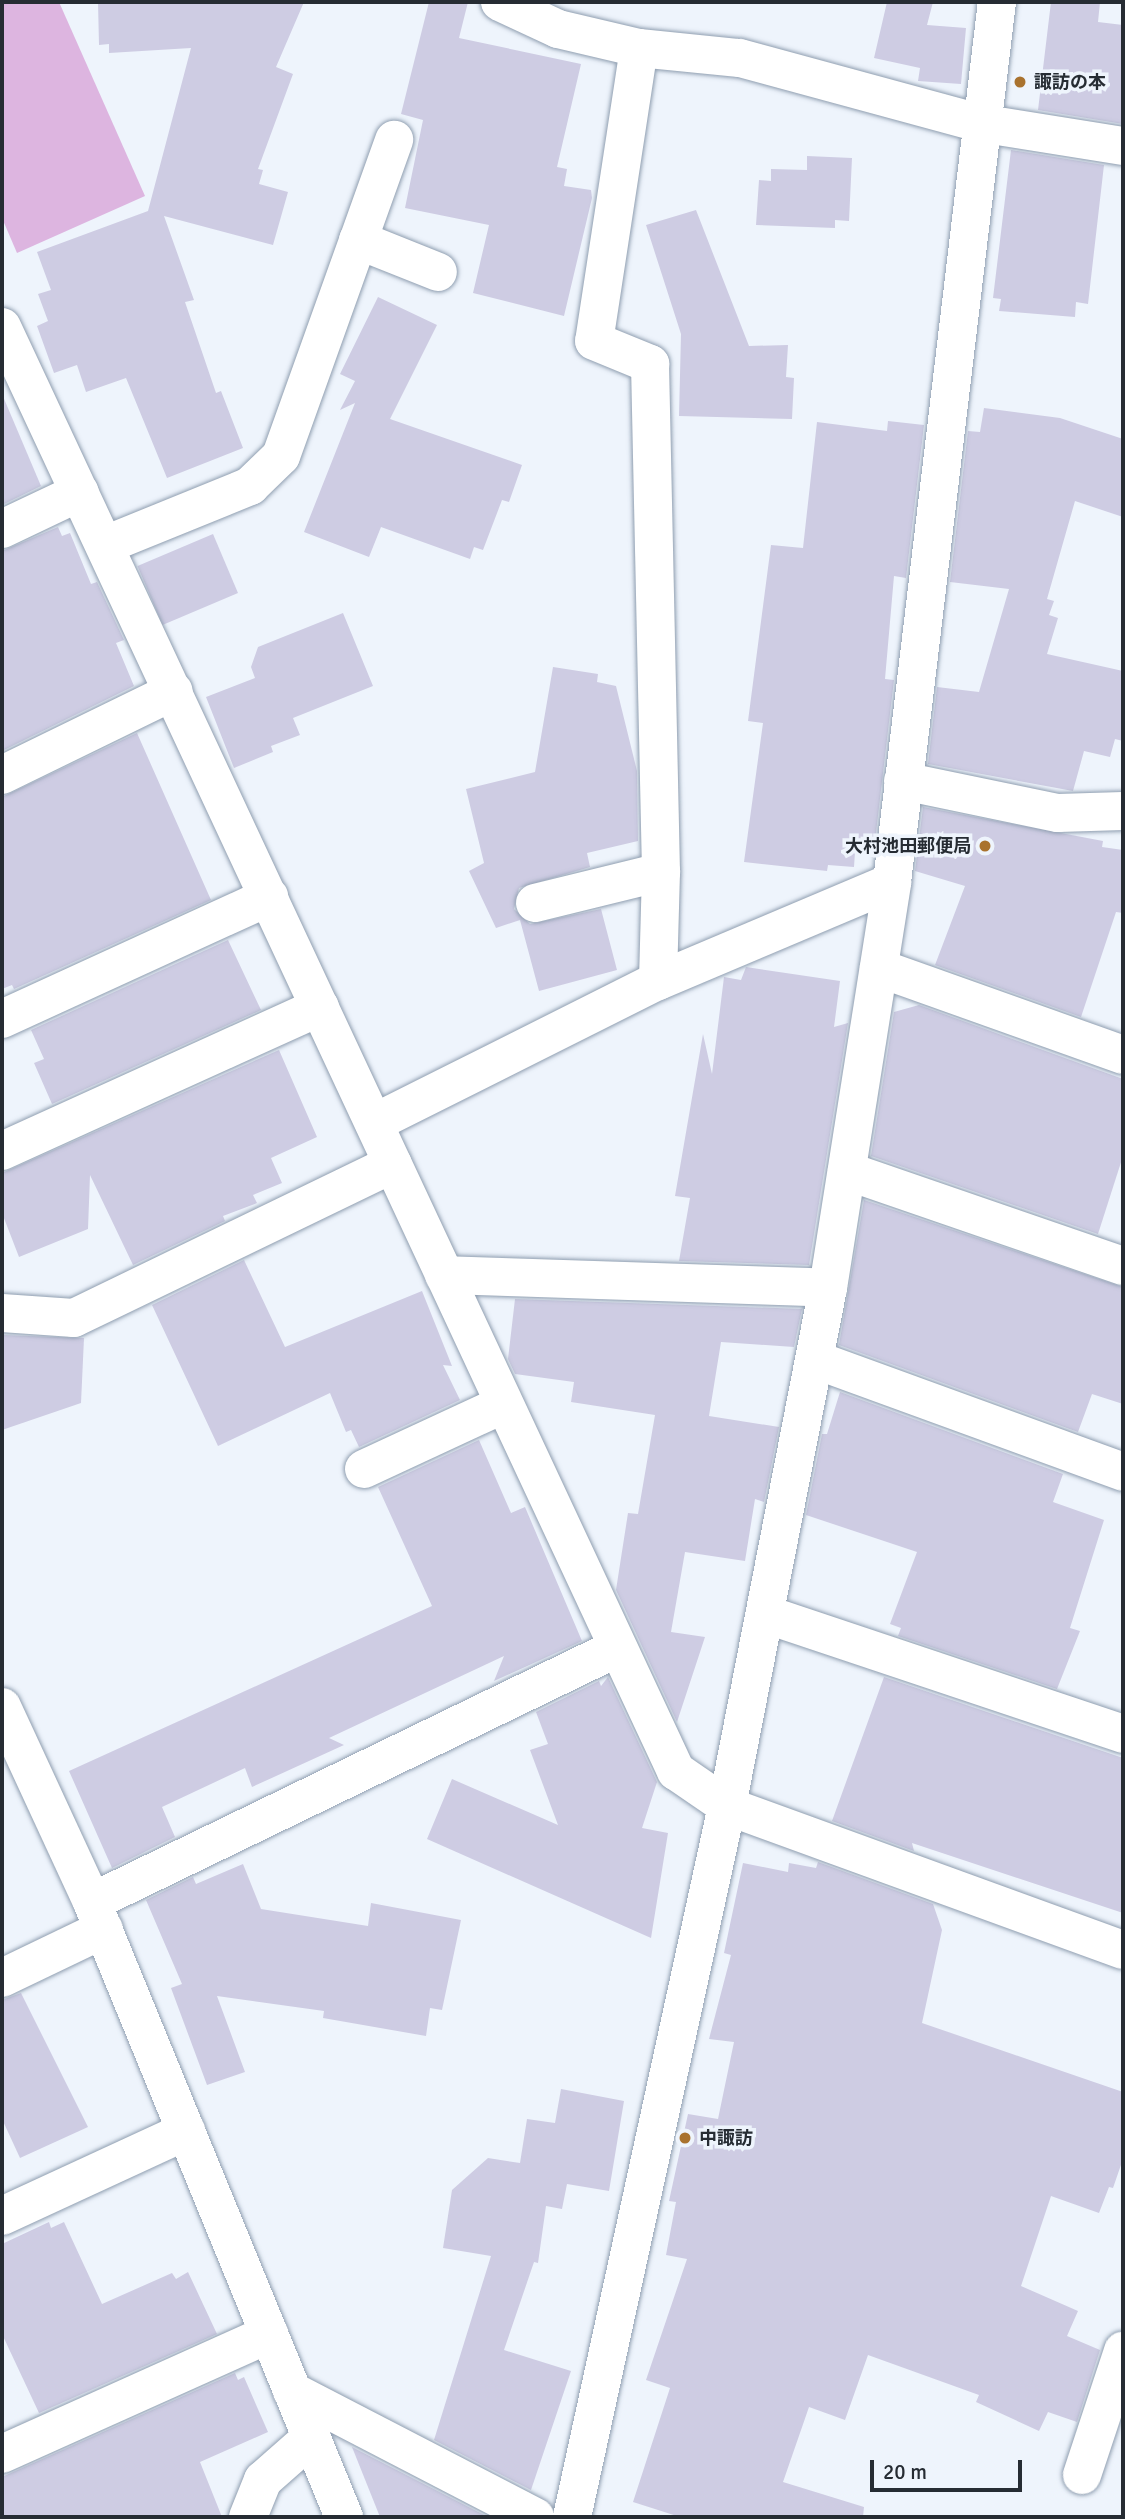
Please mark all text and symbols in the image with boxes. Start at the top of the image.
place label: 諏訪の本 [1034,71,1106,93]
marker: 諏訪の本 [1012,74,1028,90]
place label: 大村池田郵便局 [845,835,971,857]
marker: 大村池田郵便局 [977,838,993,854]
place label: 中諏訪 [699,2127,753,2149]
marker: 中諏訪 [677,2130,693,2146]
scale bar [873,2446,1025,2490]
text: 20 m [883,2459,927,2485]

